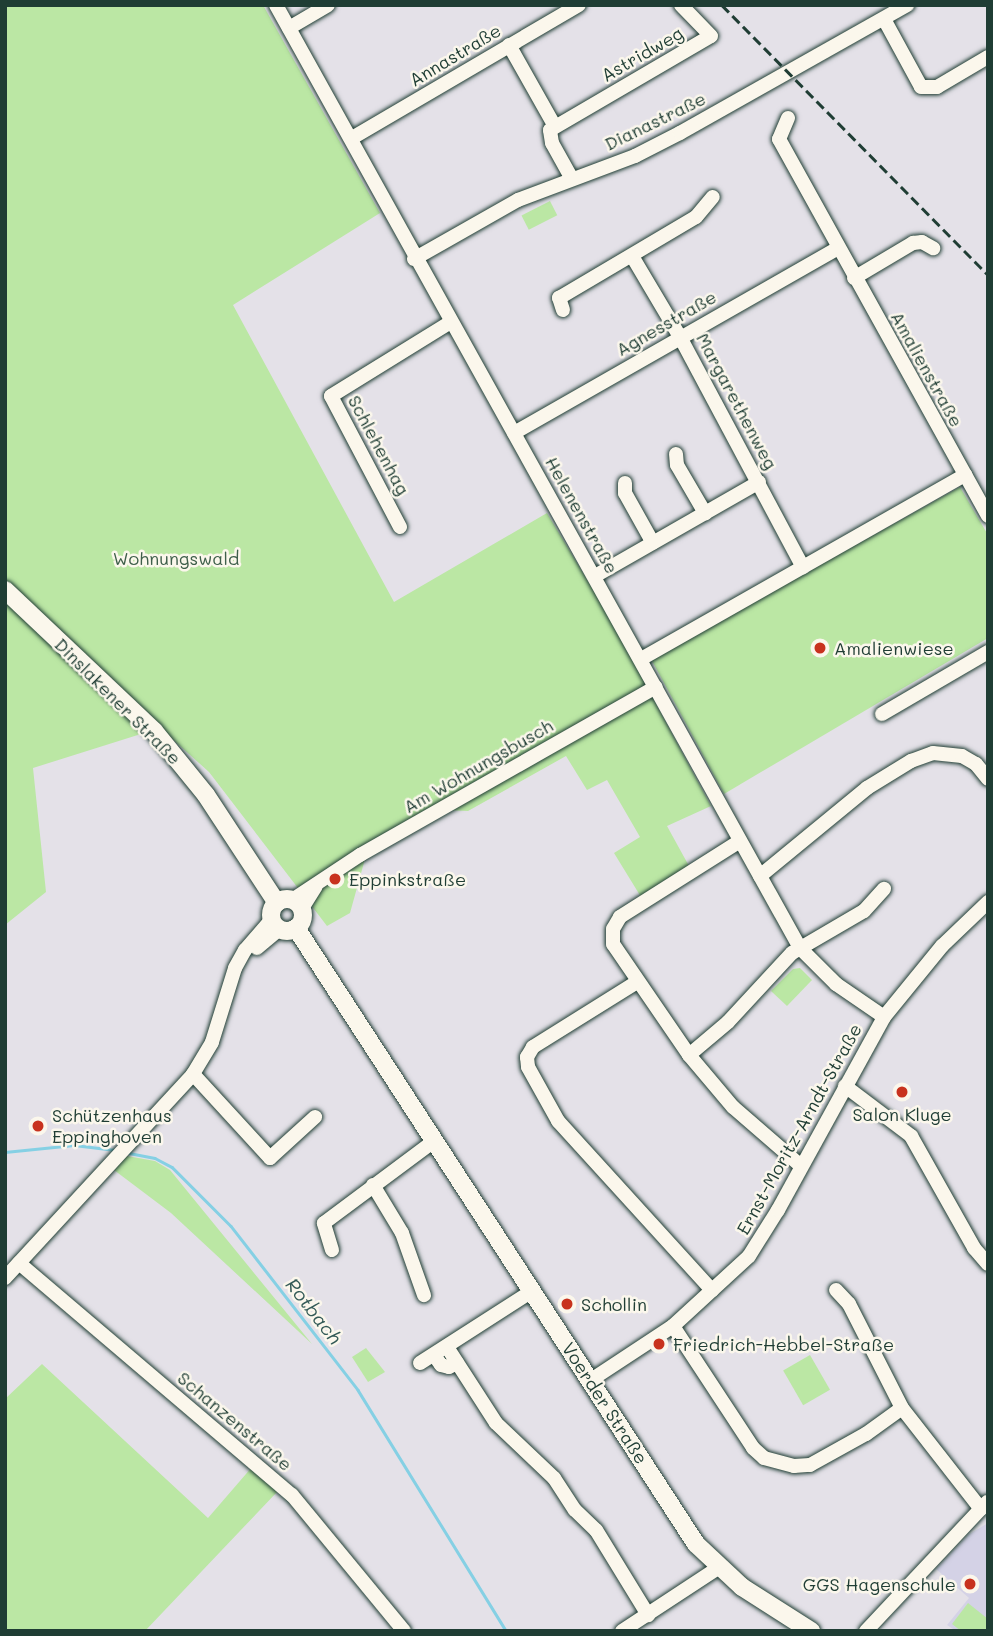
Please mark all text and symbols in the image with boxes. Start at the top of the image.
street label: Annastraße [405,19,505,91]
street label: Astridweg [597,22,687,86]
street label: Dianastraße [601,87,709,155]
street label: Agnesstraße [612,286,720,360]
street label: Amalienstraße [886,308,968,430]
street label: Margarethenweg [692,329,782,473]
street label: Schlehenhag [344,392,414,498]
street label: Helenenstraße [541,453,623,577]
park label: Wohnungswald [113,547,239,569]
street label: Dinslakener Straße [50,633,186,769]
place label: Amalienwiese [834,637,954,659]
marker: Amalienwiese [812,640,828,656]
street label: Am Wohnungsbusch [399,714,557,818]
place label: Eppinkstraße [349,868,466,890]
marker: Eppinkstraße [327,871,343,887]
street label: Ernst-Moritz-Arndt-Straße [732,1020,866,1238]
marker: Salon Kluge [894,1084,910,1100]
place label: Salon Kluge [852,1103,952,1125]
place label: Schützenhaus Eppinghoven [52,1105,172,1148]
marker: Schützenhaus Eppinghoven [30,1118,46,1134]
water label: Rotbach [281,1273,347,1349]
place label: Schollin [581,1293,647,1315]
marker: Schollin [559,1296,575,1312]
place label: Friedrich-Hebbel-Straße [673,1333,894,1355]
marker: Friedrich-Hebbel-Straße [651,1336,667,1352]
street label: Voerder Straße [558,1338,652,1468]
street label: Schanzenstraße [173,1367,297,1475]
place label: GGS Hagenschule [803,1573,956,1595]
marker: GGS Hagenschule [962,1576,978,1592]

